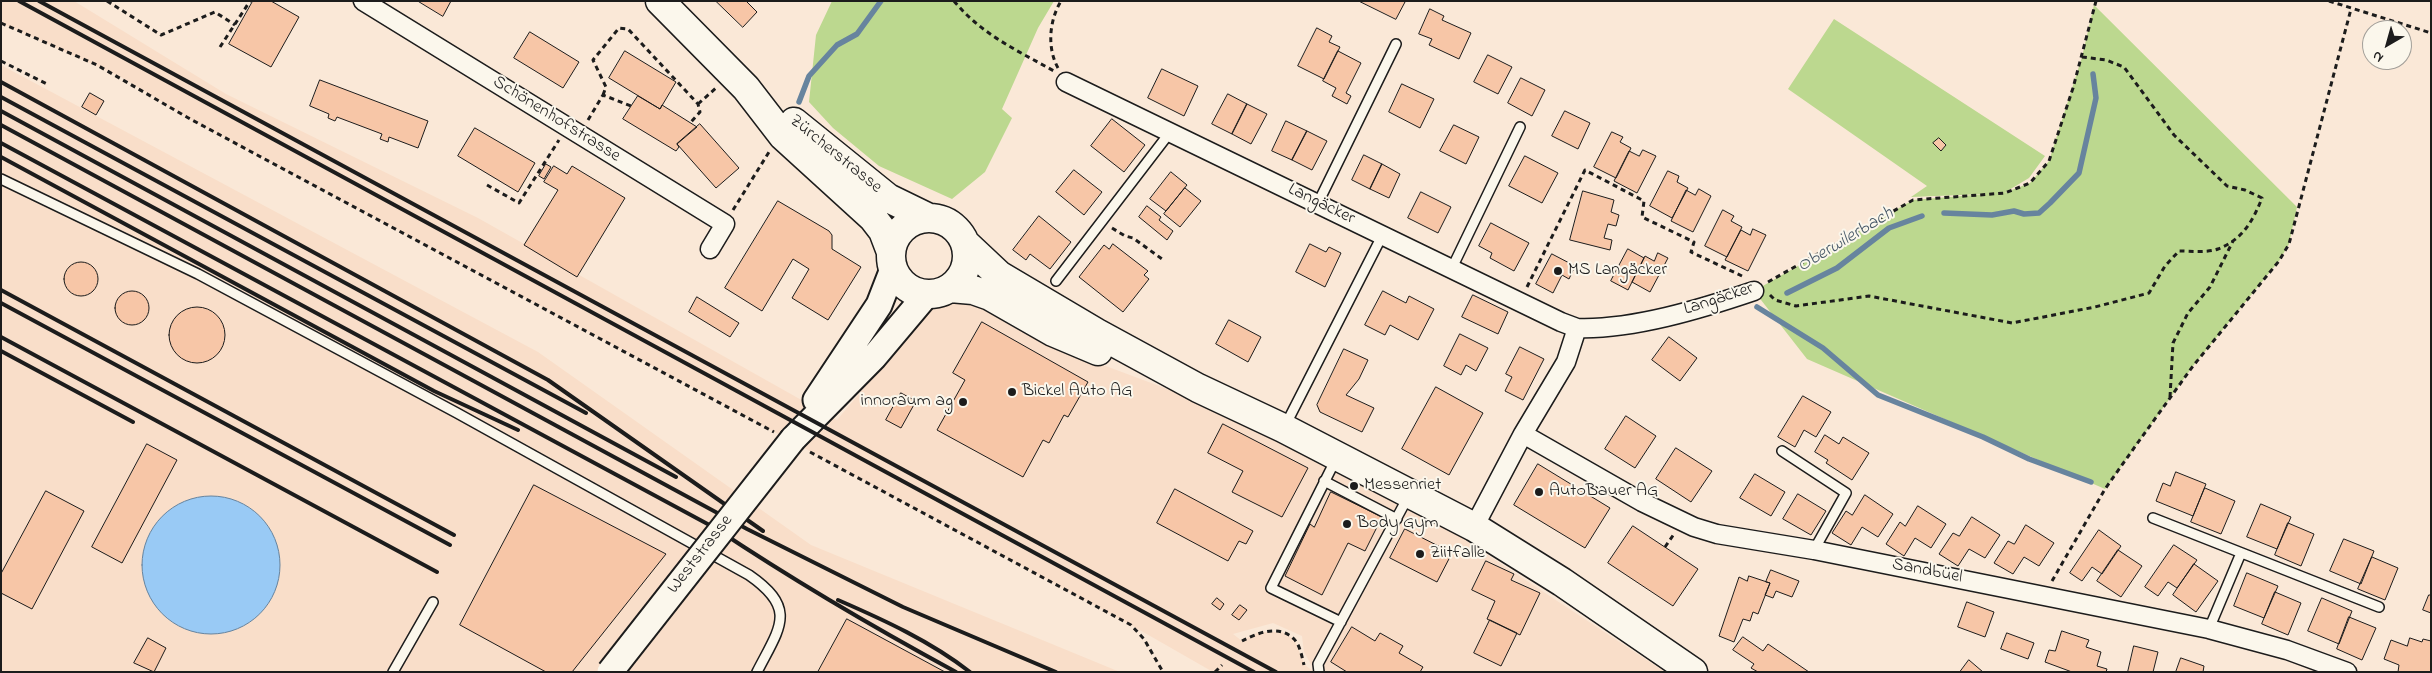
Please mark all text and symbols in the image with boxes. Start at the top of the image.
north arrow [2362,20,2412,70]
text: N [2368,45,2388,68]
street label: Schönenhofstrasse [488,72,624,168]
street label: Zürcherstrasse [784,111,886,199]
street label: Langäcker [1284,180,1358,230]
water label: Oberwilerbach [1794,203,1898,279]
place label: MS Langäcker [1568,260,1667,282]
marker: MS Langäcker [1552,265,1564,277]
street label: Langäcker [1681,279,1757,321]
place label: Bickel Auto AG [1022,381,1132,403]
marker: Bickel Auto AG [1006,386,1018,398]
place label: innoraum ag [861,391,953,413]
marker: innoraum ag [957,396,969,408]
place label: Messenriet [1364,475,1441,497]
marker: Messenriet [1348,480,1360,492]
place label: AutoBauer AG [1549,481,1658,503]
marker: AutoBauer AG [1533,486,1545,498]
street label: Weststrasse [664,511,738,599]
place label: Body Gym [1357,513,1438,535]
marker: Body Gym [1341,518,1353,530]
place label: Ziitfalle [1430,543,1485,565]
marker: Ziitfalle [1414,548,1426,560]
street label: Sandbüel [1890,555,1964,589]

